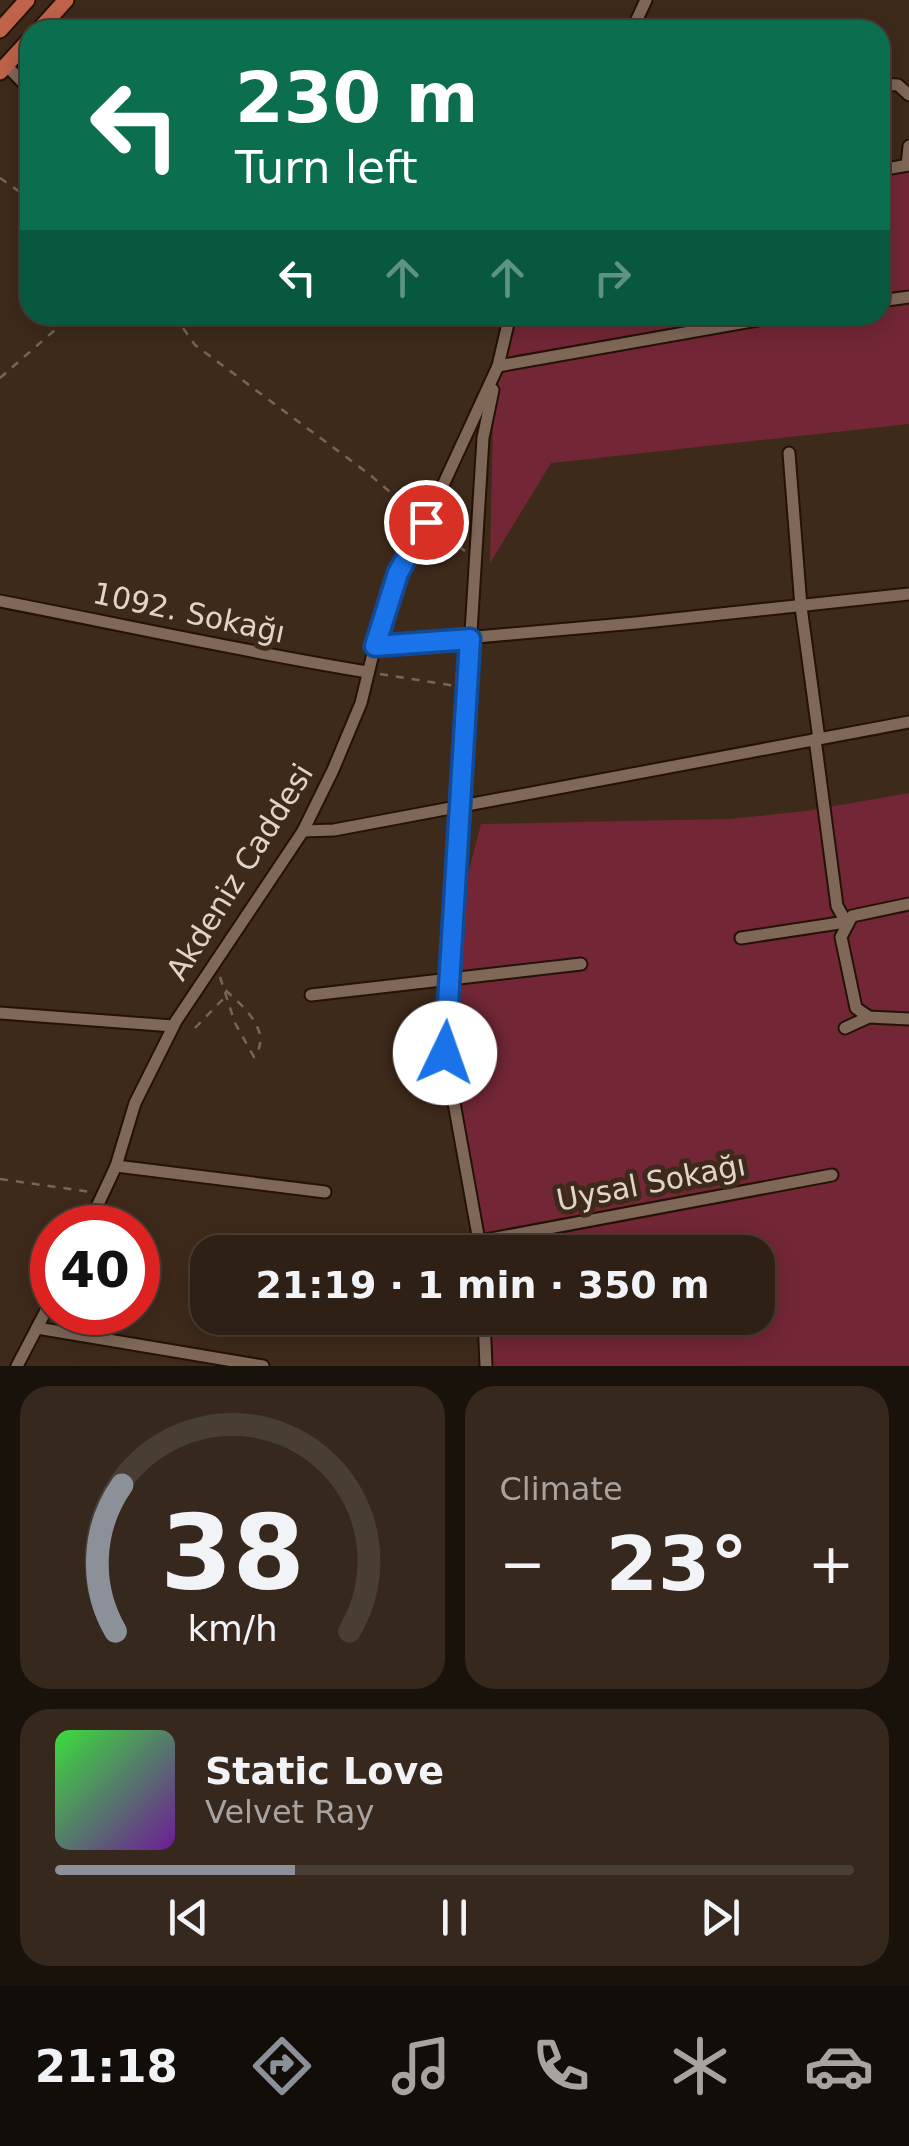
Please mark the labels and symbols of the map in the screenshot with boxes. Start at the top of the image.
pin [384,480,469,565]
street label: 1092. Sokağı [90,575,288,650]
street label: Akdeniz Caddesi [159,757,320,986]
position arrow [393,1001,497,1105]
street label: Uysal Sokağı [554,1147,748,1218]
speed limit sign: 40 [30,1205,160,1335]

